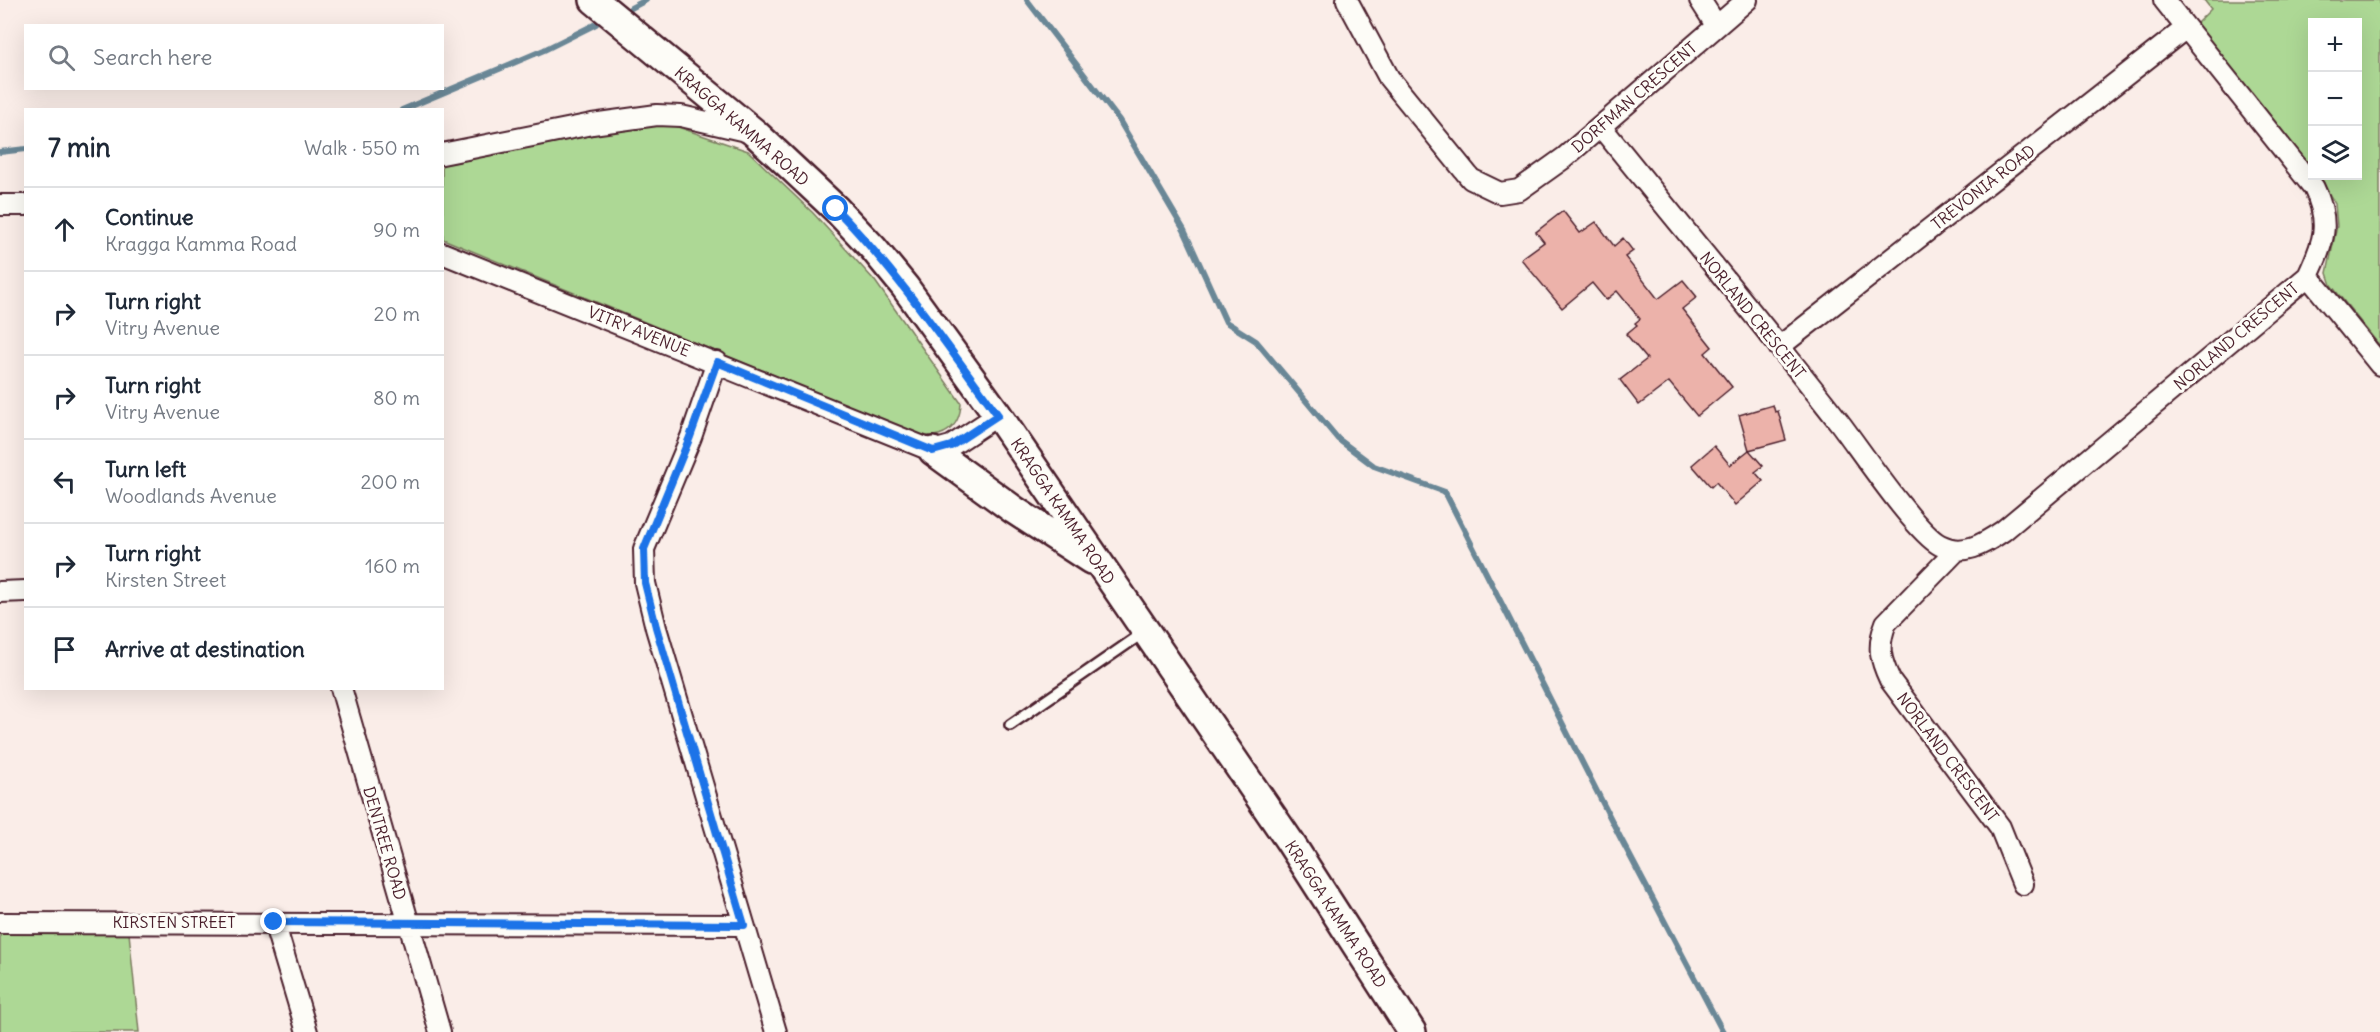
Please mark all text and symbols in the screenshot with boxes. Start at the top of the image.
map controls [2308,18,2362,180]
button: + [2308,18,2362,72]
search box [24,24,444,90]
street label: DORFMAN CRESCENT [1567,37,1701,157]
icon: search [45,41,78,74]
text: Search here [93,43,212,71]
street label: KRAGGA KAMMA ROAD [671,62,813,190]
button: − [2308,72,2362,126]
button: layers [2308,126,2362,180]
text: 7 min [48,131,111,164]
text: Walk · 550 m [304,135,420,160]
street label: TREVONIA ROAD [1927,140,2039,234]
route start [822,195,848,221]
text: Continue [105,203,194,231]
icon: ahead [48,213,81,246]
text: 90 m [373,217,420,242]
text: Kragga Kamma Road [105,231,297,256]
street label: NORLAND CRESCENT [1696,248,1810,382]
street label: NORLAND CRESCENT [2169,278,2303,394]
text: Turn right [105,287,201,315]
icon: right [48,297,81,330]
text: 20 m [374,301,420,326]
street label: VITRY AVENUE [585,301,693,361]
text: Vitry Avenue [105,315,220,340]
text: Turn right [105,371,201,399]
icon: right [48,381,81,414]
text: 80 m [373,385,420,410]
text: Vitry Avenue [105,399,220,424]
street label: KRAGGA KAMMA ROAD [1007,434,1119,588]
text: Turn left [105,455,186,483]
icon: left [48,465,81,498]
text: 200 m [360,469,420,494]
text: Woodlands Avenue [105,483,277,508]
text: Turn right [105,539,201,567]
icon: right [48,549,81,582]
text: 160 m [365,553,420,578]
text: Kirsten Street [105,567,226,592]
icon: arrive [48,633,81,666]
text: Arrive at destination [105,635,305,663]
street label: NORLAND CRESCENT [1893,688,2003,826]
street label: DENTREE ROAD [359,784,411,902]
street label: KRAGGA KAMMA ROAD [1281,836,1391,992]
route end [260,908,286,934]
street label: KIRSTEN STREET [112,912,236,932]

